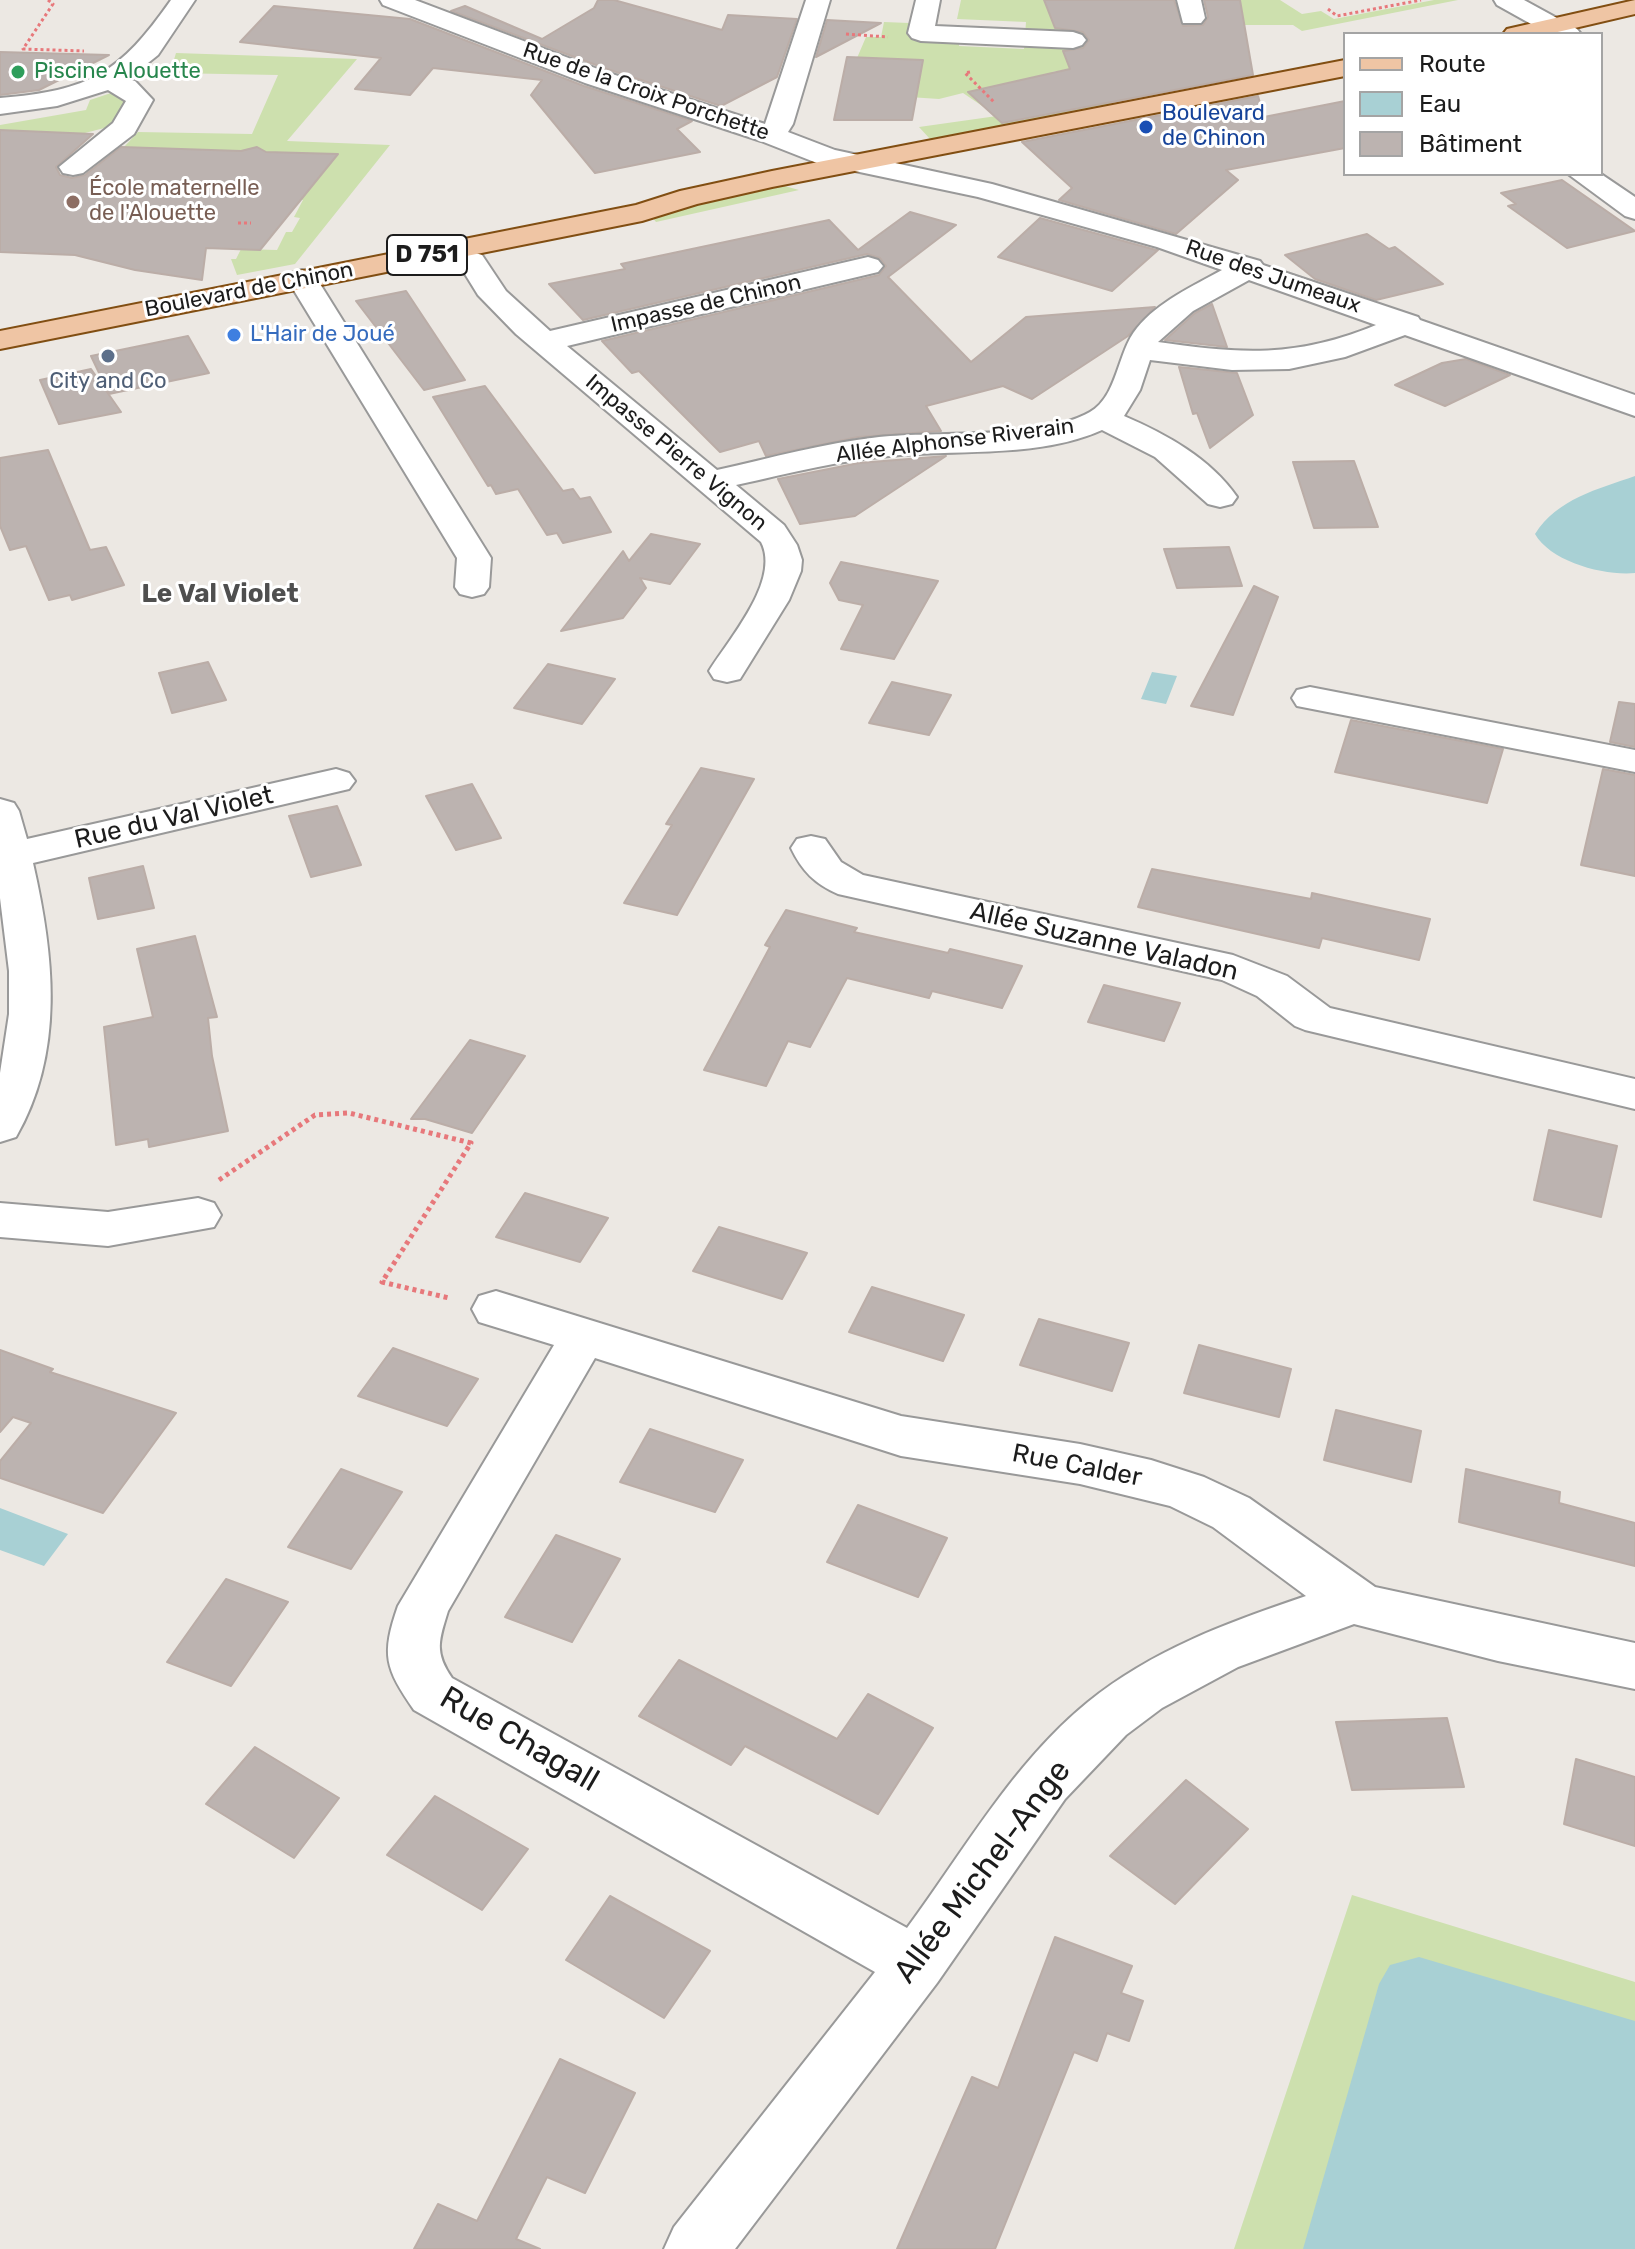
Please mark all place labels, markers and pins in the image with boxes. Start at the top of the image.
place label: Piscine Alouette [34,59,201,85]
marker: Piscine Alouette [9,63,27,81]
place label: Boulevard de Chinon [1162,101,1265,152]
marker: Boulevard de Chinon [1137,118,1155,136]
place label: École maternelle de l'Alouette [89,176,260,228]
marker: École maternelle de l'Alouette [64,193,82,211]
place label: L'Hair de Joué [250,322,395,348]
marker: L'Hair de Joué [225,326,243,344]
marker: City and Co [99,347,117,365]
place label: City and Co [49,369,167,395]

